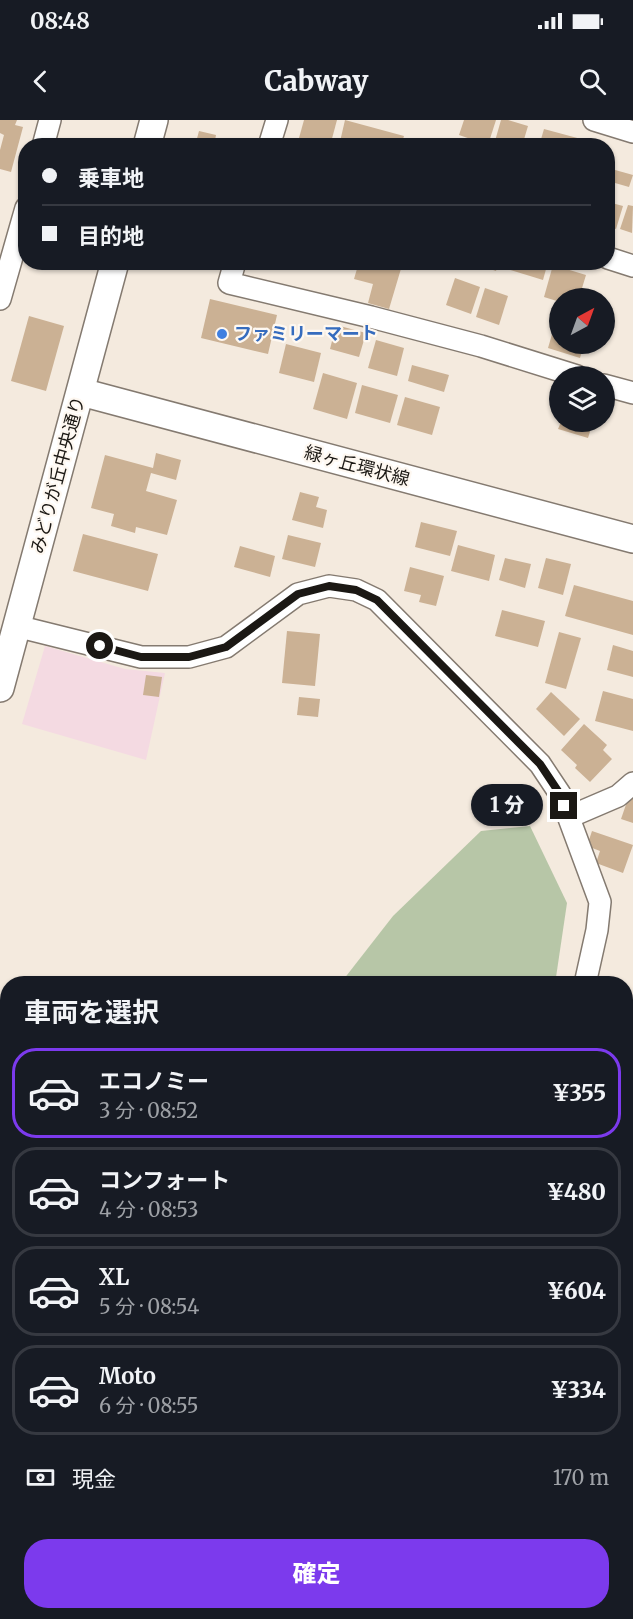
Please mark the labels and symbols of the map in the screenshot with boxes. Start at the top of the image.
north arrow [549,288,615,354]
place label: ファミリーマート [234,322,378,345]
marker: ファミリーマート [215,327,229,341]
street label: みどりが丘中央通り [25,394,90,556]
street label: 緑ヶ丘環状線 [302,440,412,491]
route start [86,632,113,659]
callout: 1 分 [471,785,543,827]
route end [550,792,577,819]

